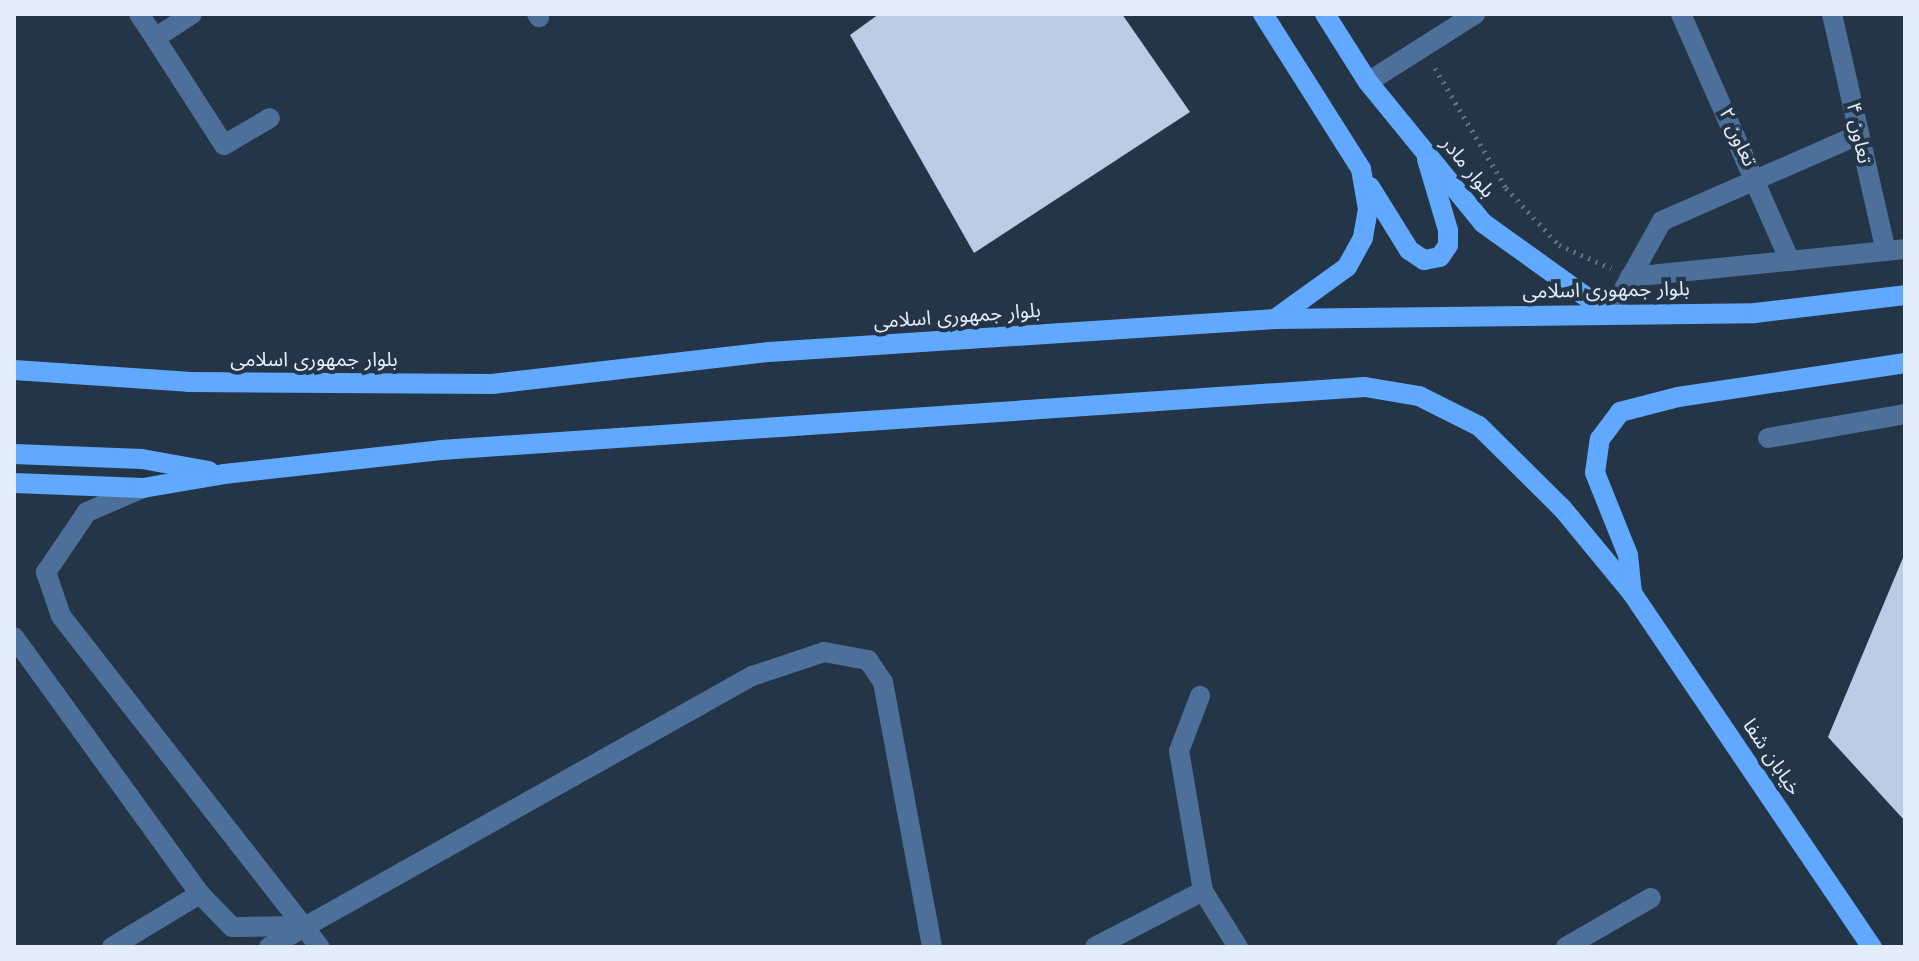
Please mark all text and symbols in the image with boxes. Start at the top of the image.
street label: تعاون ۴ [1841,100,1877,166]
street label: تعاون ۲ [1714,104,1762,170]
street label: بلوار مادر [1436,132,1500,202]
street label: بلوار جمهوری اسلامی [1522,277,1690,303]
street label: بلوار جمهوری اسلامی [873,298,1041,334]
street label: بلوار جمهوری اسلامی [230,347,398,371]
street label: خیابان شفا [1738,714,1806,800]

